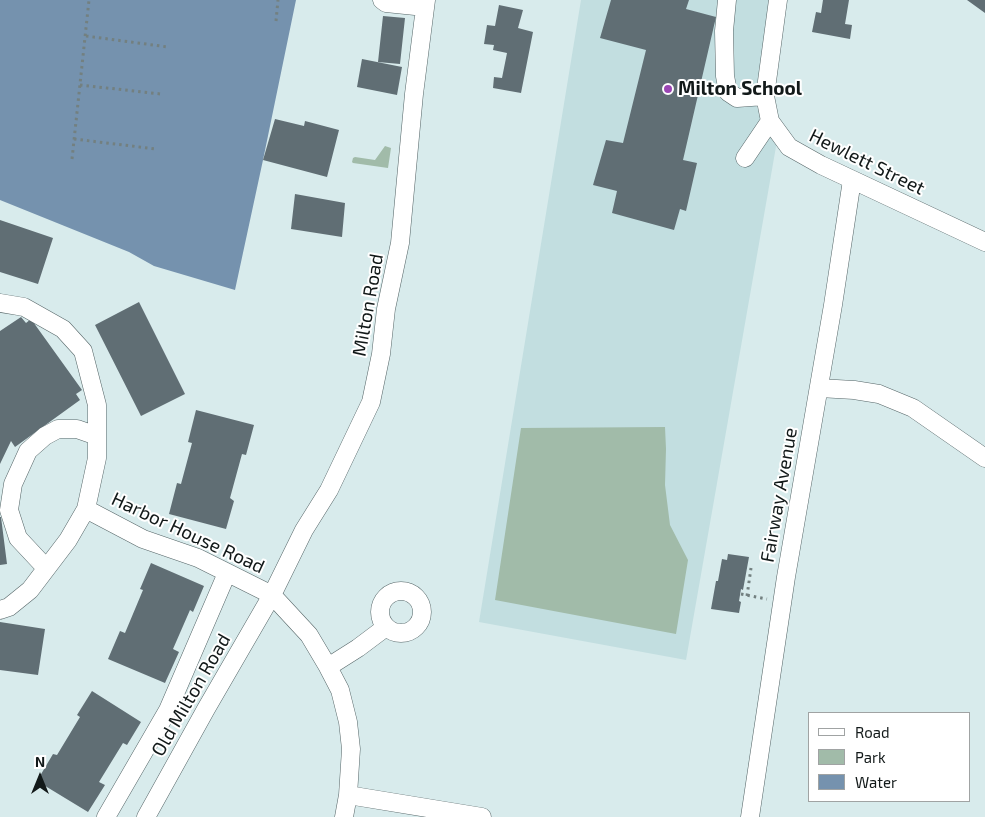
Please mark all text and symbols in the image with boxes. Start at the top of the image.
place label: Milton School [678,78,802,100]
marker: Milton School [662,83,674,95]
street label: Hewlett Street [805,124,929,200]
street label: Milton Road [348,252,388,358]
street label: Fairway Avenue [756,426,802,564]
street label: Harbor House Road [108,488,268,578]
street label: Old Milton Road [147,630,235,760]
legend [808,712,970,802]
text: Road [855,723,890,741]
text: Park [855,748,886,766]
north arrow [15,752,65,802]
text: N [35,753,45,770]
text: Water [855,773,897,791]

